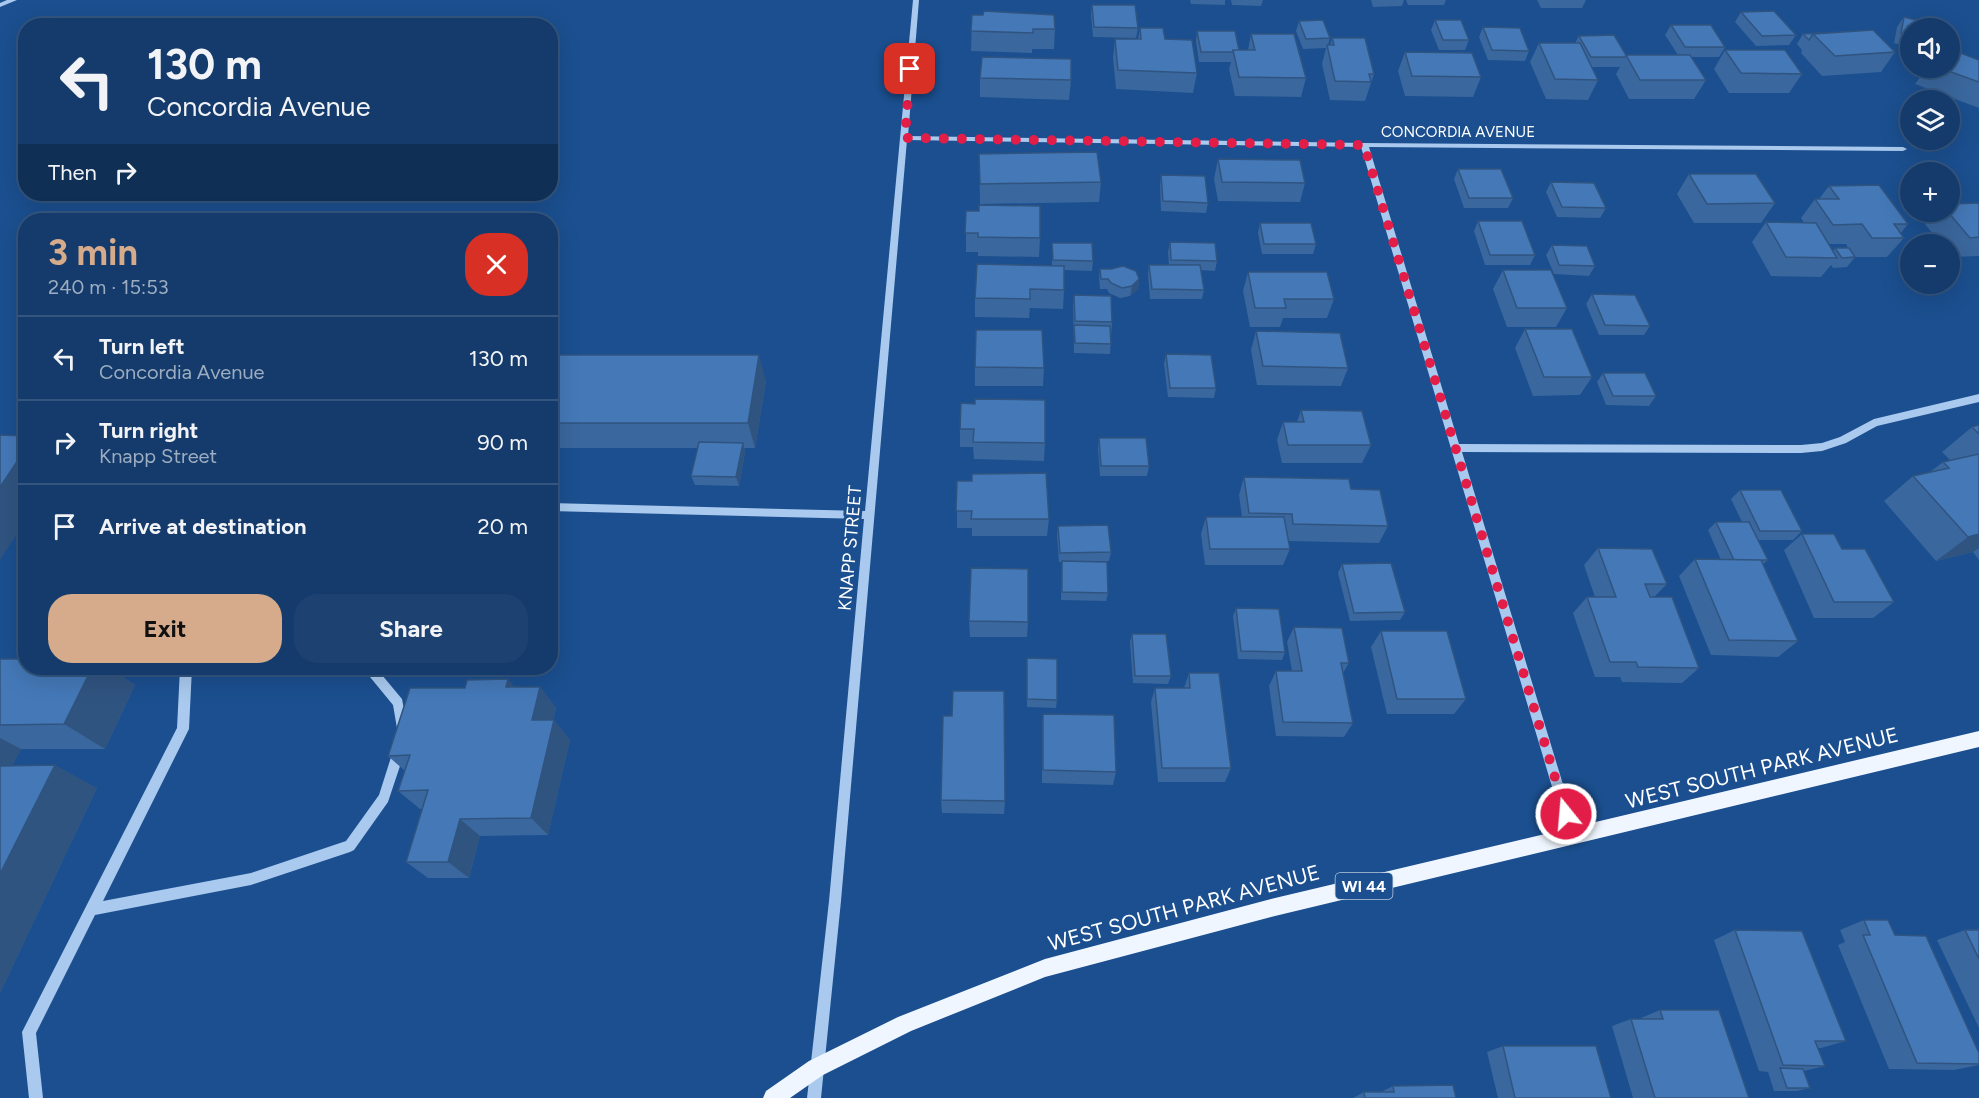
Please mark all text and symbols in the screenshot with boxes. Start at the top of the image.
map controls [1900,18,1960,294]
button: sound [1900,18,1960,78]
text: 130 m [147,39,262,90]
icon: left [48,42,126,120]
pin [884,43,935,94]
icon: arrive [893,52,926,85]
text: Concordia Avenue [147,90,370,123]
button: layers [1900,90,1960,150]
street label: CONCORDIA AVENUE [1381,123,1535,141]
icon: right [109,156,142,189]
text: Then [48,159,97,186]
button: + [1900,162,1960,222]
text: 3 min [48,231,138,274]
button: close [465,233,528,296]
button: − [1900,234,1960,294]
text: 240 m · 15:53 [48,275,169,299]
text: Turn left [99,333,185,360]
icon: left [48,342,81,375]
text: 130 m [469,345,528,372]
text: Concordia Avenue [99,360,265,384]
text: Turn right [99,417,198,444]
icon: right [48,426,81,459]
text: 90 m [477,429,528,456]
text: Knapp Street [99,444,217,468]
street label: KNAPP STREET [834,484,866,612]
icon: arrive [48,510,81,543]
text: Arrive at destination [99,513,307,540]
text: 20 m [477,513,528,540]
button: Exit [48,594,282,663]
button: Share [294,594,528,663]
street label: WEST SOUTH PARK AVENUE [1623,722,1901,814]
position arrow [1534,782,1598,846]
street label: WEST SOUTH PARK AVENUE [1045,859,1322,956]
road number: WI 44 [1336,873,1392,899]

